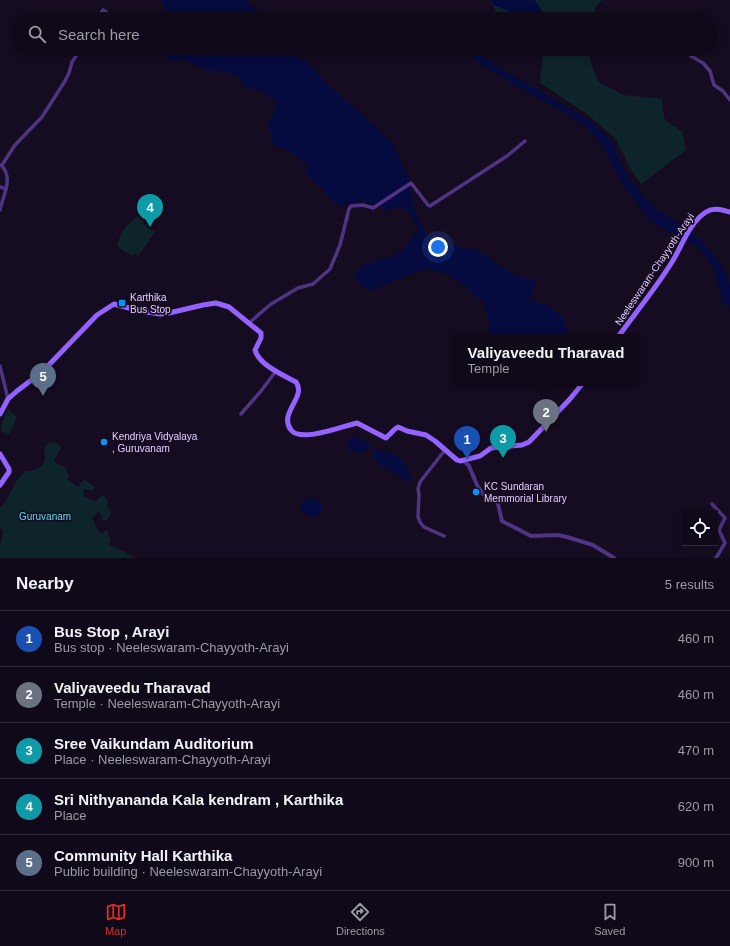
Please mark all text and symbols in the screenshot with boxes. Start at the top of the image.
search box [12,12,718,56]
icon: search [26,23,48,45]
text: Search here [58,26,140,43]
pin: 4 [137,194,163,227]
street label: Neeleswaram-Chayyoth-Arayi [613,211,696,327]
your location [428,237,448,257]
place label: Karthika Bus Stop [130,292,171,315]
marker: Karthika Bus Stop [117,298,127,308]
popup [453,334,639,386]
text: Valiyaveedu Tharavad [468,344,624,361]
text: Temple [468,361,510,376]
pin: 5 [30,363,56,396]
pin: 2 [533,399,559,432]
pin: 3 [490,425,516,458]
pin: 1 [454,426,480,459]
place label: Kendriya Vidyalaya , Guruvanam [112,431,198,454]
marker: Kendriya Vidyalaya , Guruvanam [99,437,109,447]
place label: KC Sundaran Memmorial Library [484,481,567,504]
marker: KC Sundaran Memmorial Library [471,487,481,497]
map controls [682,510,718,546]
button: locate [682,510,718,546]
park label: Guruvanam [19,511,71,522]
text: Nearby [16,574,74,593]
text: 5 results [665,577,714,592]
text: Bus Stop , Arayi [54,623,169,640]
text: 1 [25,631,33,646]
text: 460 m [678,631,714,646]
text: Bus stop · Neeleswaram-Chayyoth-Arayi [54,640,289,655]
text: Valiyaveedu Tharavad [54,679,211,696]
text: 2 [25,687,33,702]
text: 460 m [678,687,714,702]
text: Temple · Neeleswaram-Chayyoth-Arayi [54,696,280,711]
text: Sree Vaikundam Auditorium [54,735,254,752]
text: 3 [25,743,33,758]
text: 470 m [678,743,714,758]
text: Place · Neeleswaram-Chayyoth-Arayi [54,752,271,767]
text: Sri Nithyananda Kala kendram , Karthika [54,791,343,808]
text: 4 [25,799,33,814]
text: 620 m [678,799,714,814]
text: Place [54,808,87,823]
text: Community Hall Karthika [54,847,232,864]
text: 5 [25,855,33,870]
text: 900 m [678,855,714,870]
text: Public building · Neeleswaram-Chayyoth-Arayi [54,864,322,879]
tab: Map [105,901,127,937]
tab: Directions [336,901,385,937]
tab: Saved [594,901,625,937]

